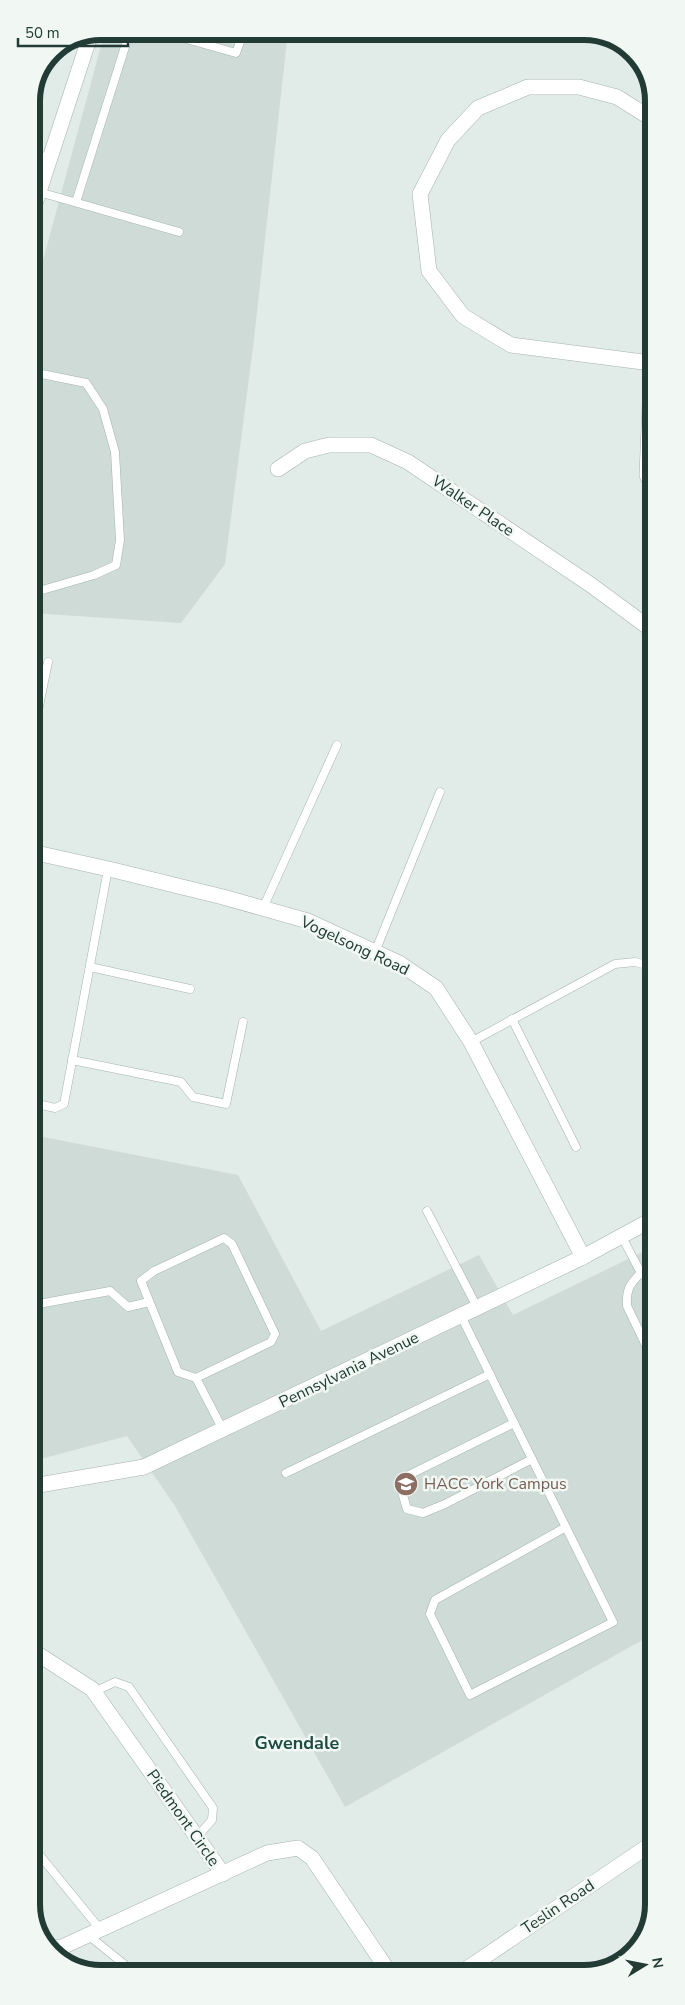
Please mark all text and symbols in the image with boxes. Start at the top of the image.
scale bar [18,15,128,47]
text: 50 m [25,23,60,43]
street label: Walker Place [427,470,519,542]
street label: Vogelsong Road [296,911,413,981]
street label: Pennsylvania Avenue [275,1327,423,1413]
school or university icon: HACC York Campus [393,1471,419,1497]
place label: HACC York Campus [424,1473,567,1495]
district label: Gwendale [255,1731,340,1755]
street label: Piedmont Circle [141,1765,225,1871]
street label: Teslin Road [517,1875,599,1939]
north arrow [620,1940,670,1990]
text: N [647,1956,668,1970]

